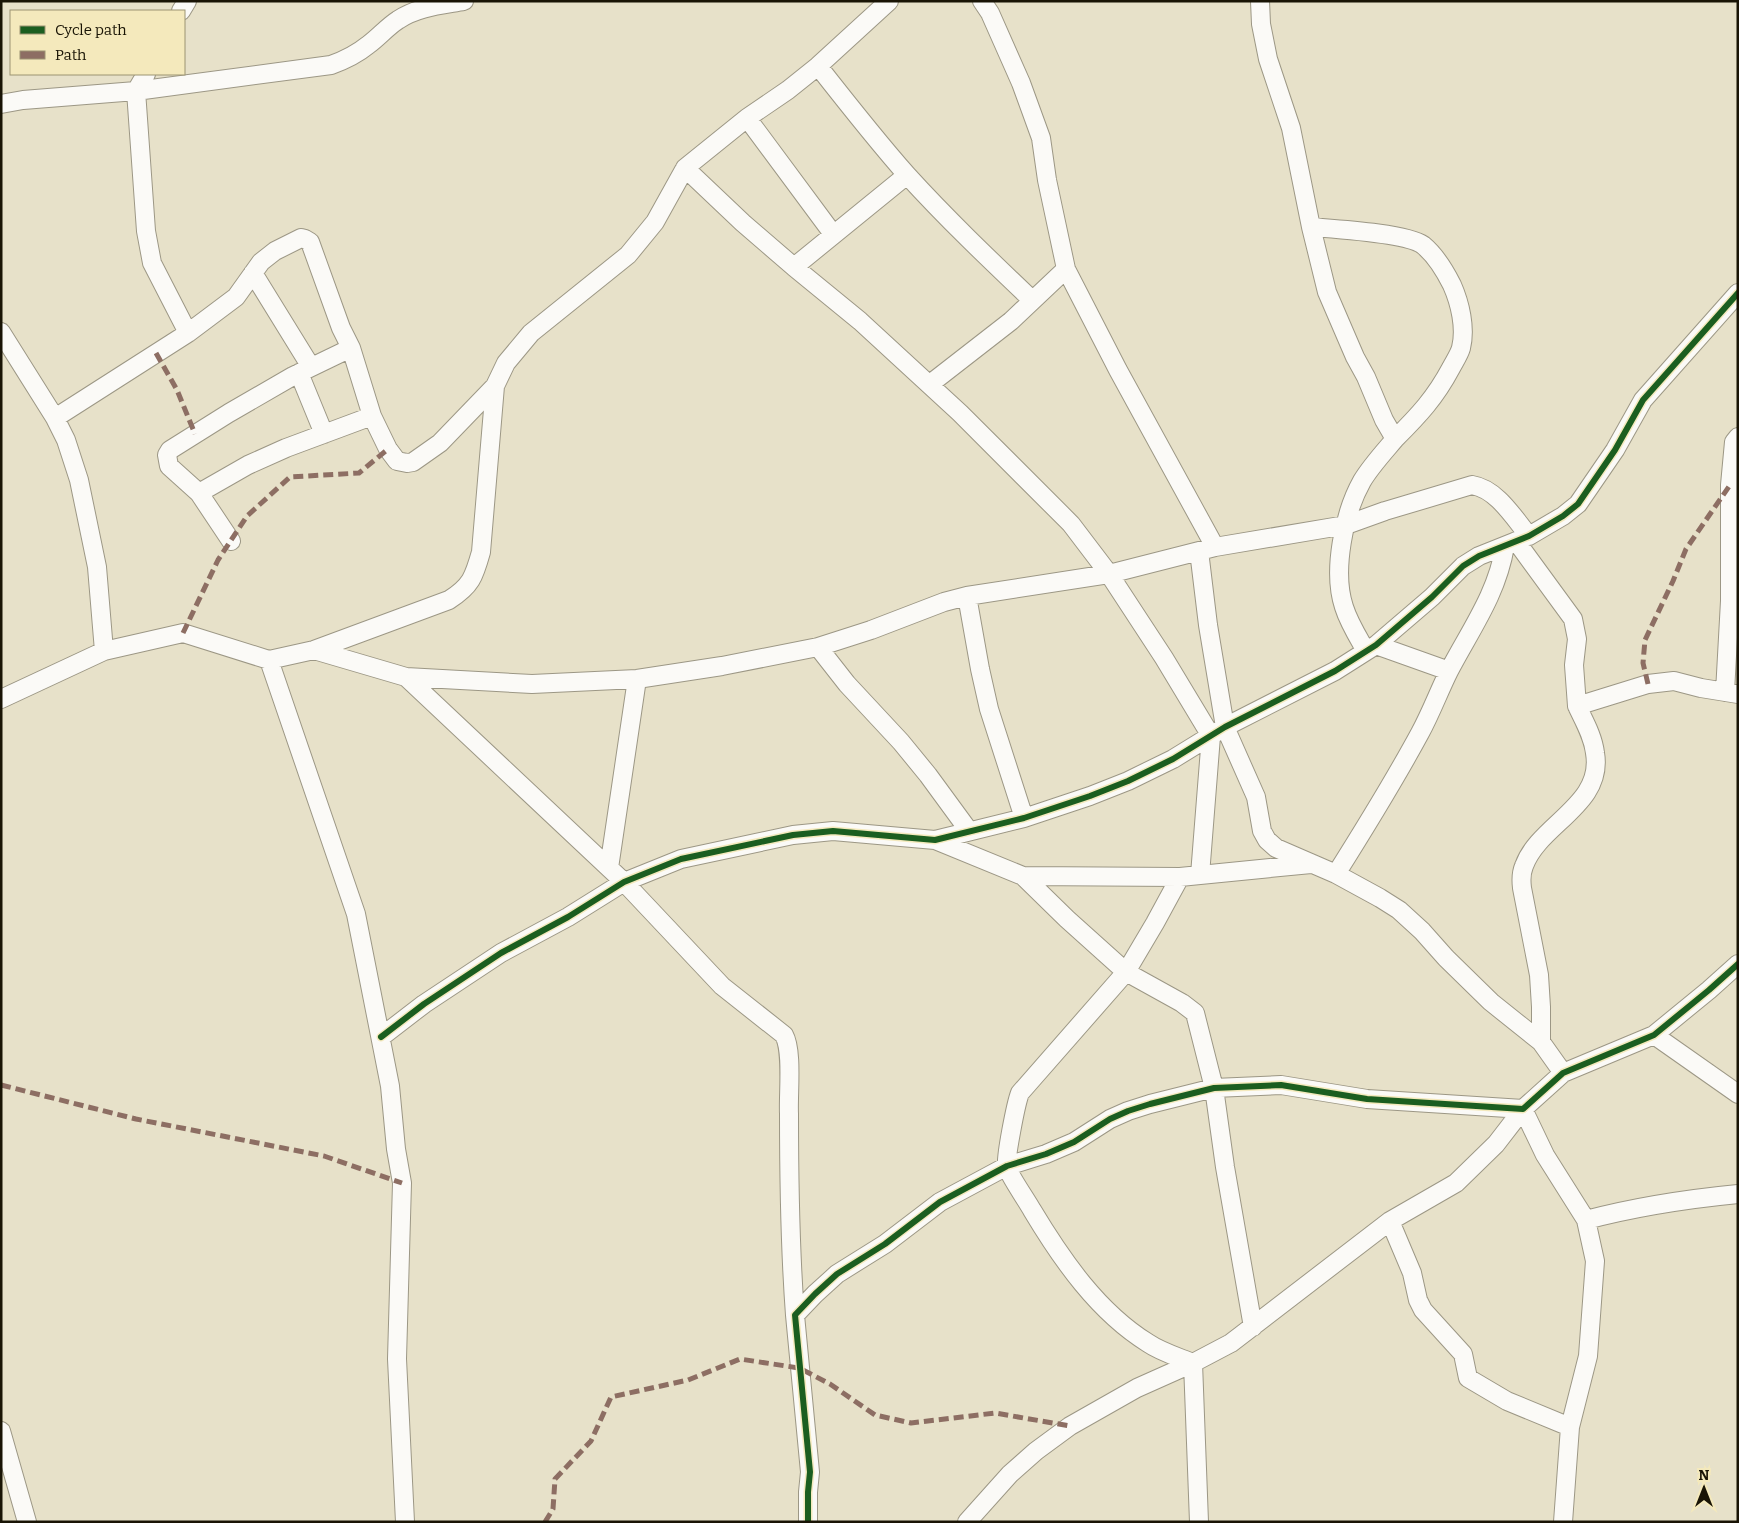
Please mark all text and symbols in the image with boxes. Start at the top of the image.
legend [10,10,185,75]
text: Cycle path [55,21,127,39]
text: Path [55,46,87,64]
north arrow [1679,1463,1729,1513]
text: N [1699,1467,1710,1484]

